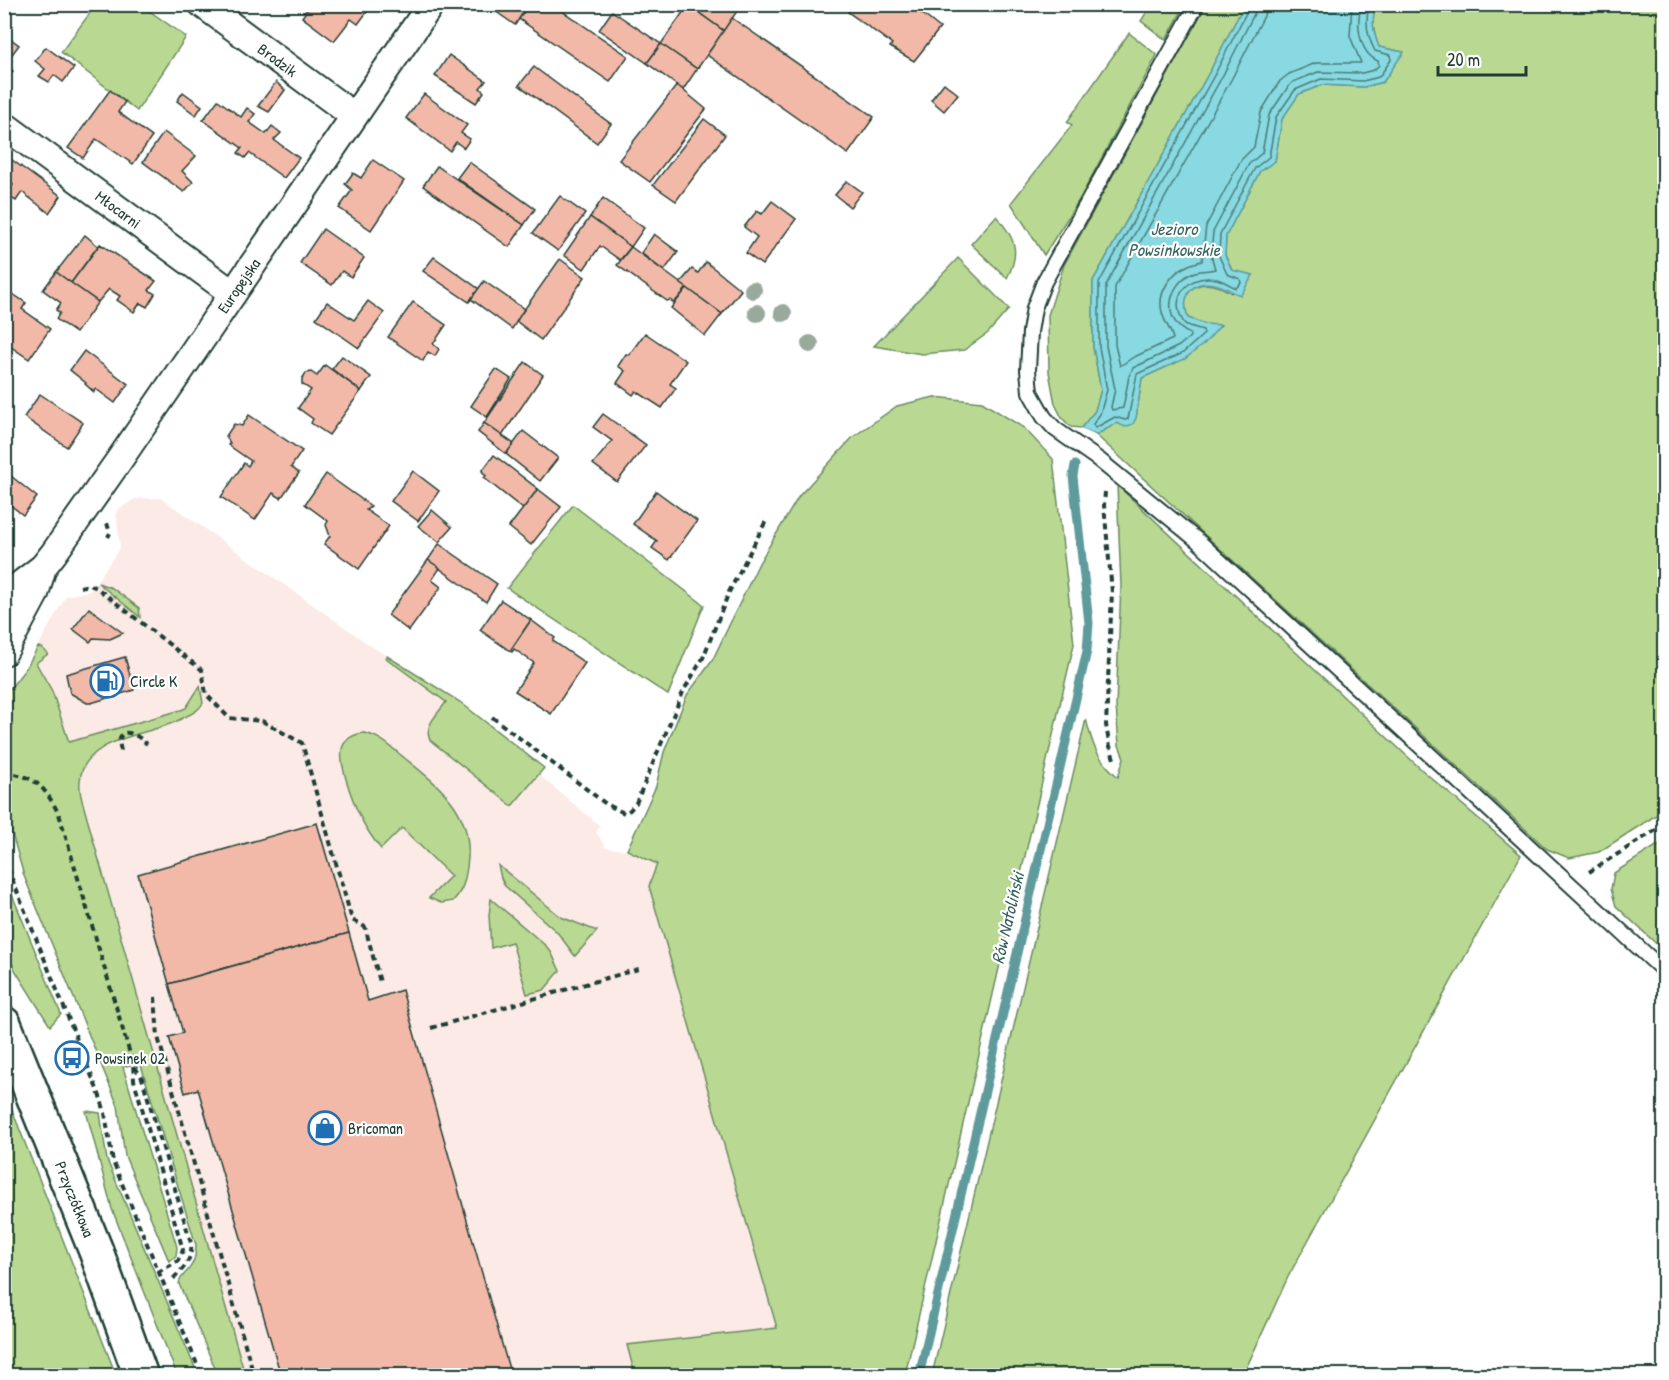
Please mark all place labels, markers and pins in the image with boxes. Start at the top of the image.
fuel station icon: Circle K [89,663,125,699]
place label: Circle K [130,670,178,692]
bus stop icon: Powsinek 02 [54,1040,90,1076]
place label: Powsinek 02 [95,1047,165,1069]
shop icon: Bricoman [307,1110,343,1146]
place label: Bricoman [348,1117,403,1139]

